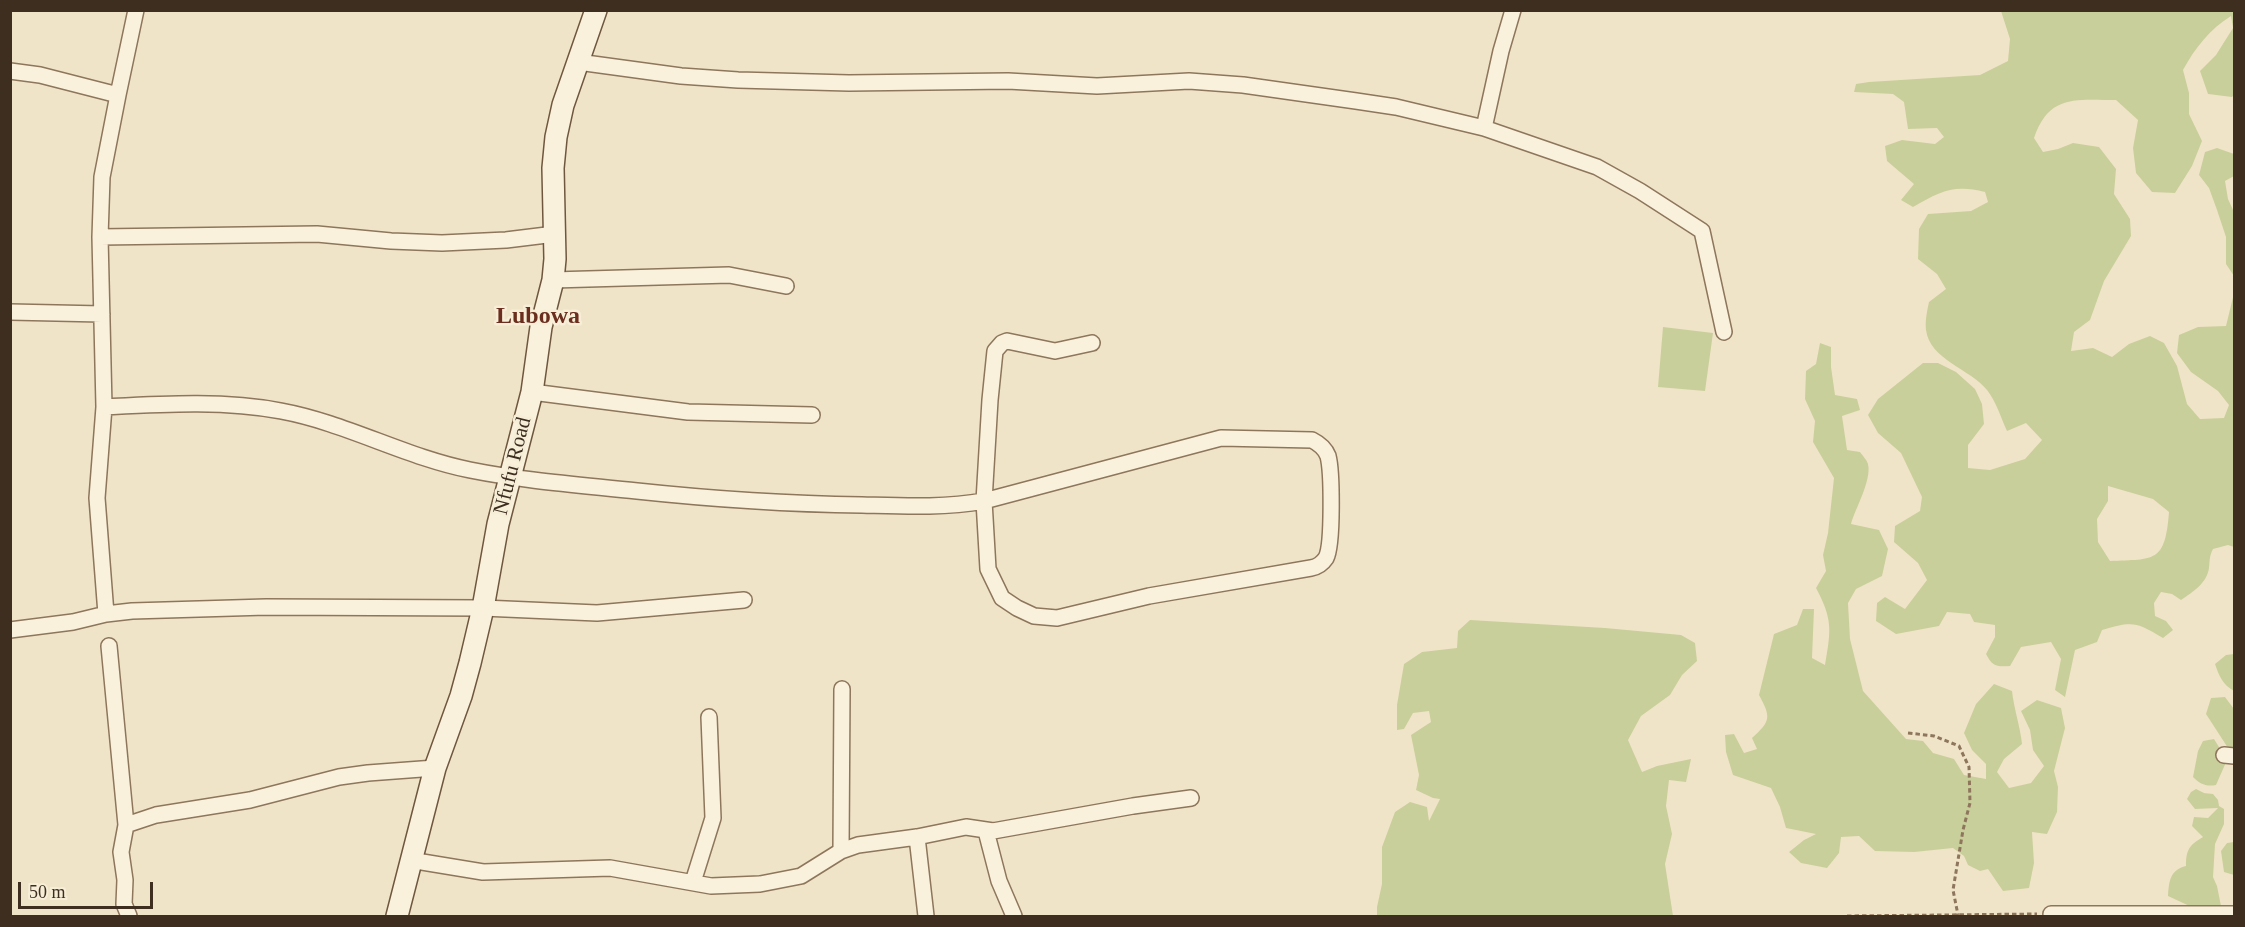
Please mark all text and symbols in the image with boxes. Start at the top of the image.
district label: Lubowa [496,303,580,331]
street label: Nfufu Road [489,415,537,517]
scale bar [21,870,156,908]
text: 50 m [29,882,66,902]

